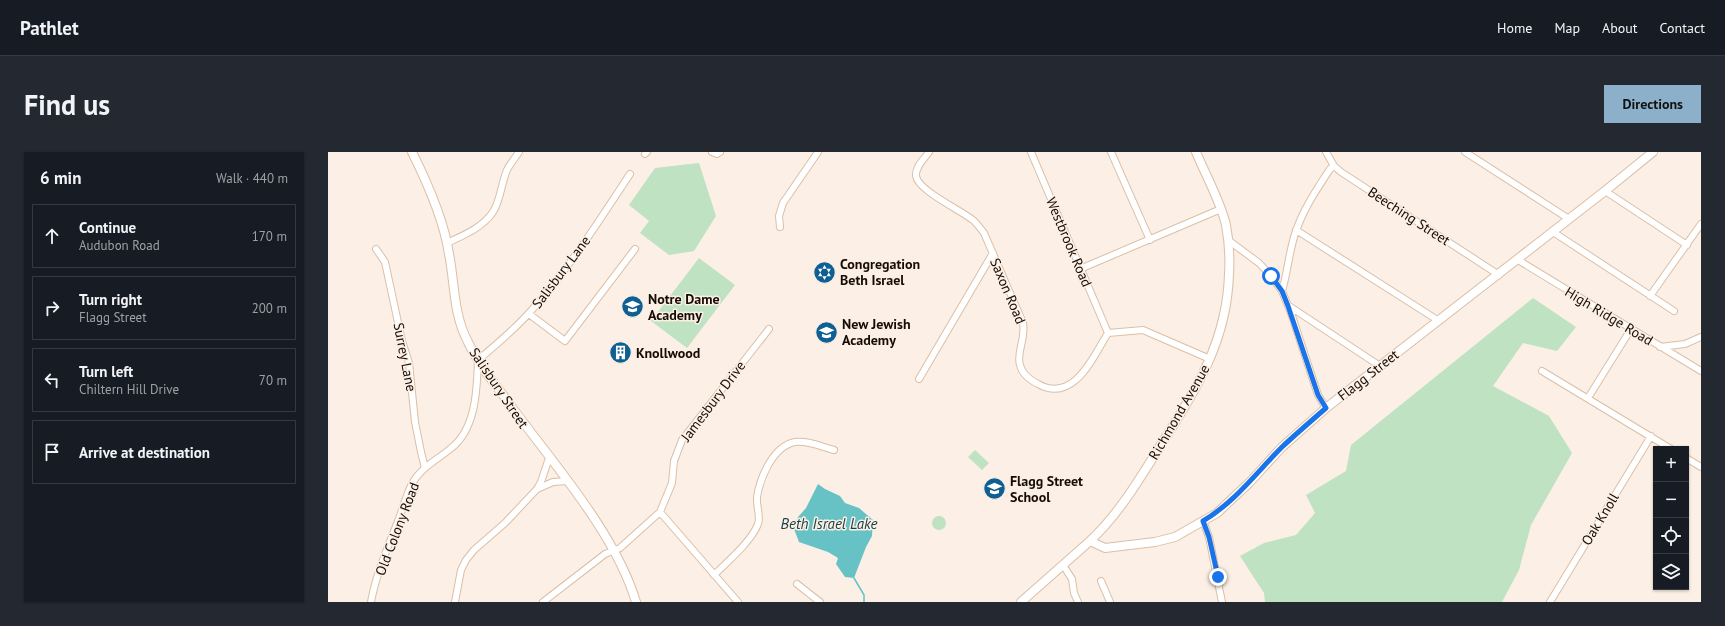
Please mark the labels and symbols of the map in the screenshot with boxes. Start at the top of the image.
street label: Beeching Street [1364,183,1454,249]
street label: Westbrook Road [1042,194,1096,290]
street label: Salisbury Lane [528,232,594,312]
place label: Congregation Beth Israel [840,255,920,289]
street label: Saxon Road [986,255,1030,327]
synagogue icon: Congregation Beth Israel [812,259,838,285]
route start [1262,267,1280,285]
street label: High Ridge Road [1562,283,1656,349]
place label: Notre Dame Academy [648,290,720,324]
school or university icon: Notre Dame Academy [620,294,646,320]
place label: New Jewish Academy [842,315,911,349]
school or university icon: New Jewish Academy [814,319,840,345]
street label: Surrey Lane [390,321,420,393]
building icon: Knollwood [607,340,633,366]
street label: Salisbury Street [465,344,533,432]
place label: Knollwood [636,344,700,362]
street label: Flagg Street [1334,345,1402,405]
street label: Jamesbury Drive [676,357,749,446]
street label: Richmond Avenue [1144,361,1214,463]
place label: Flagg Street School [1010,472,1083,506]
school or university icon: Flagg Street School [982,476,1008,502]
street label: Old Colony Road [371,480,423,578]
street label: Oak Knoll [1577,489,1623,549]
water label: Beth Israel Lake [781,514,877,533]
route end [1209,568,1227,586]

